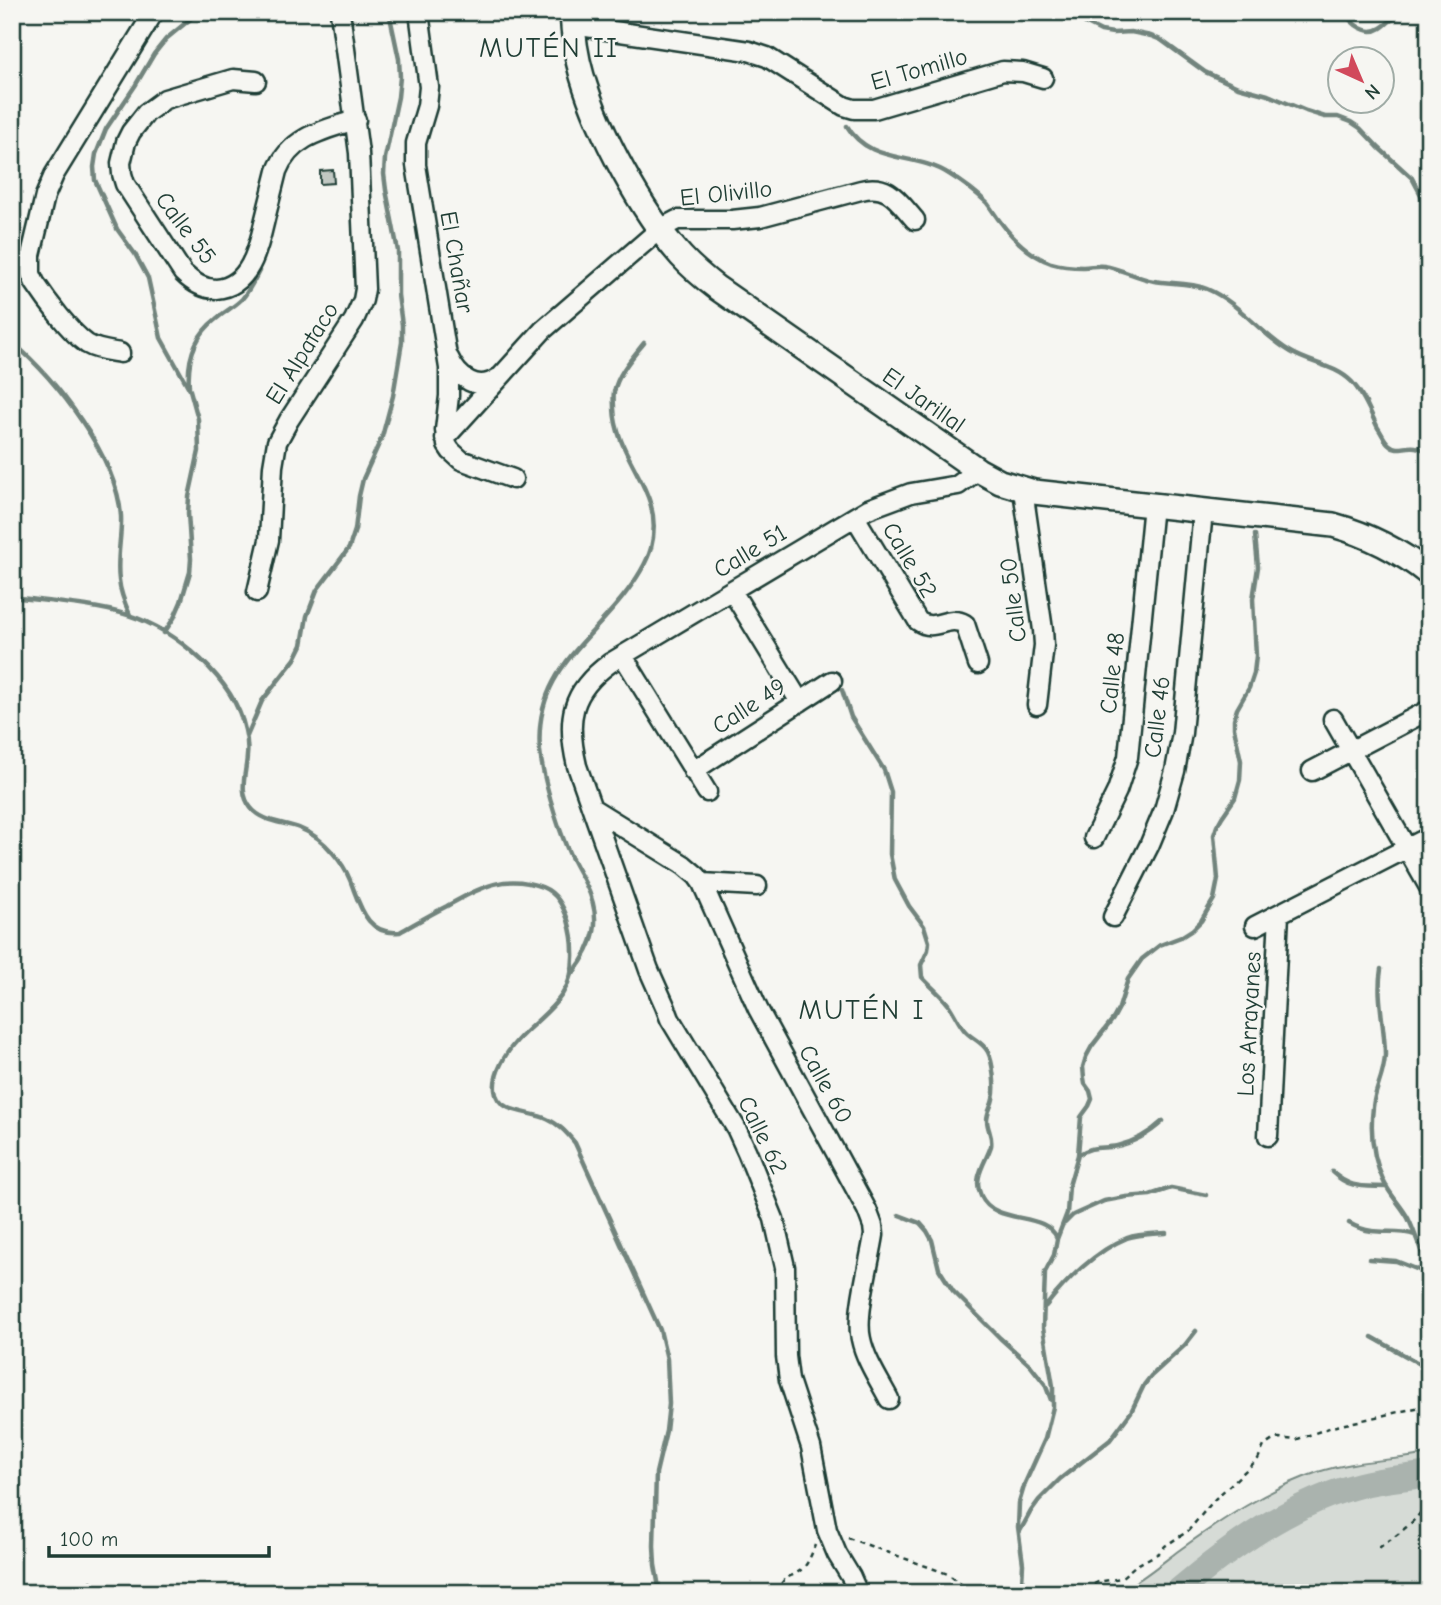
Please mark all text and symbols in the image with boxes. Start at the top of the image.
district label: MUTÉN II [479,31,619,64]
street label: El Tomillo [867,42,971,96]
north arrow [1326,46,1396,116]
text: N [1360,79,1384,104]
street label: El Olivillo [679,174,773,212]
street label: Calle 55 [150,186,222,270]
street label: El Chañar [434,209,480,316]
street label: El Alpataco [260,297,344,409]
street label: El Jarillal [877,362,971,438]
street label: Calle 52 [877,517,943,603]
street label: Calle 51 [708,518,792,584]
street label: Calle 50 [994,556,1032,644]
street label: Calle 48 [1094,631,1130,715]
street label: Calle 49 [707,672,791,740]
street label: Calle 46 [1138,674,1176,760]
street label: Los Arrayanes [1231,951,1267,1097]
district label: MUTÉN I [799,993,925,1026]
street label: Calle 60 [793,1040,859,1128]
street label: Calle 62 [732,1091,794,1179]
scale bar [49,1514,270,1558]
text: 100 m [60,1527,118,1551]

